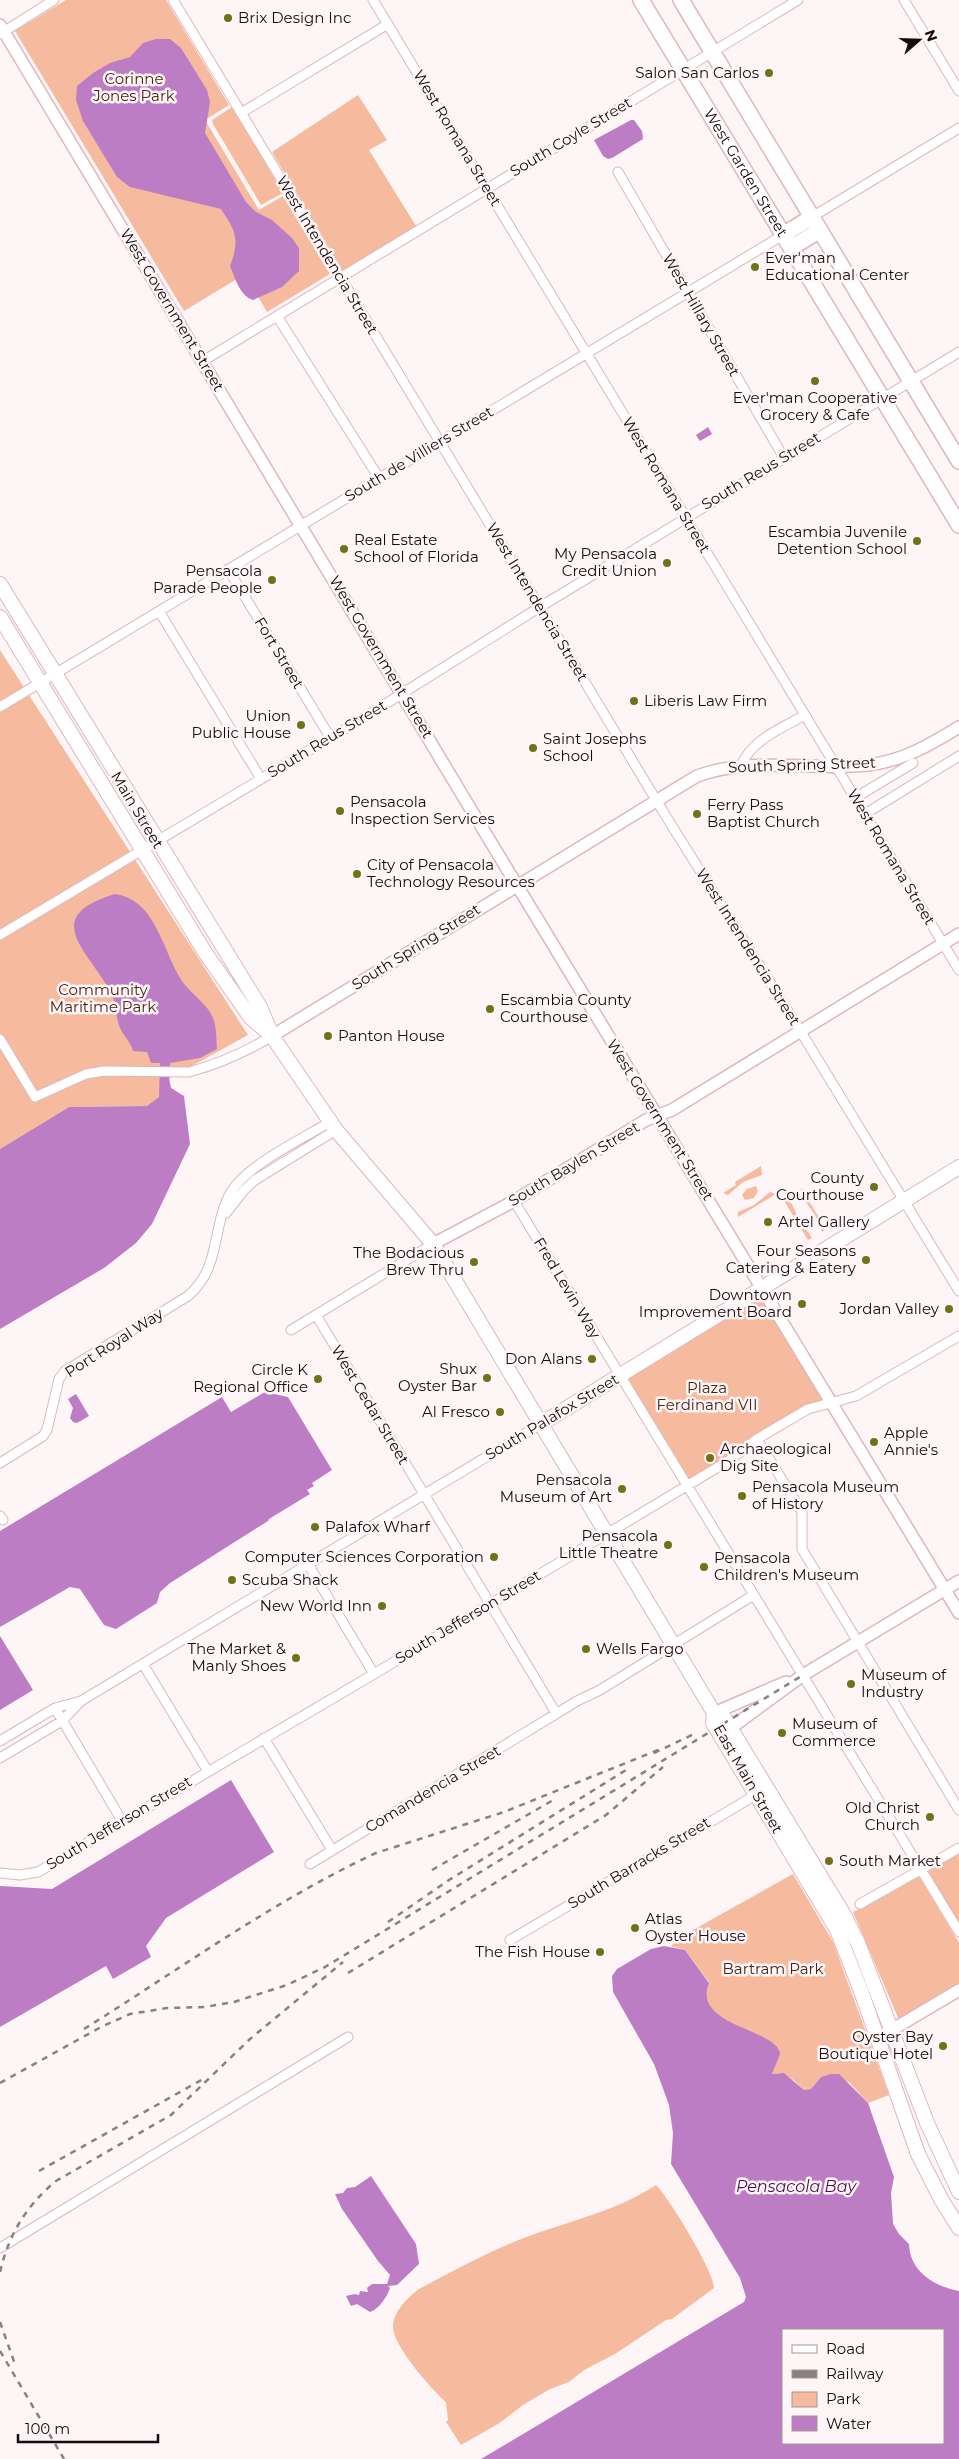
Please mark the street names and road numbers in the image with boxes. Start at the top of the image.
street label: West Romana Street [409,66,506,209]
street label: South Coyle Street [506,93,635,180]
street label: West Garden Street [700,105,792,240]
street label: West Intendencia Street [272,172,382,338]
street label: West Government Street [116,225,229,395]
street label: West Hillary Street [659,250,744,380]
street label: South de Villiers Street [341,402,497,506]
street label: West Romana Street [618,413,715,556]
street label: South Reus Street [698,428,824,514]
street label: West Intendencia Street [482,519,592,685]
street label: West Government Street [325,572,438,742]
street label: Fort Street [251,613,308,692]
street label: South Reus Street [264,696,390,782]
street label: South Spring Street [728,752,876,777]
street label: Main Street [107,768,168,852]
street label: West Romana Street [843,785,940,928]
street label: West Intendencia Street [692,865,805,1029]
street label: South Spring Street [348,899,483,994]
street label: West Government Street [603,1036,718,1204]
street label: South Baylen Street [505,1117,643,1210]
street label: Fred Levin Way [530,1234,606,1343]
street label: Port Royal Way [61,1303,167,1381]
street label: West Cedar Street [327,1342,414,1468]
street label: South Palafox Street [481,1369,622,1464]
street label: South Jefferson Street [391,1565,544,1668]
street label: East Main Street [710,1721,787,1837]
street label: Comandencia Street [362,1741,504,1836]
street label: South Jefferson Street [42,1771,195,1874]
street label: South Barracks Street [564,1812,713,1913]

